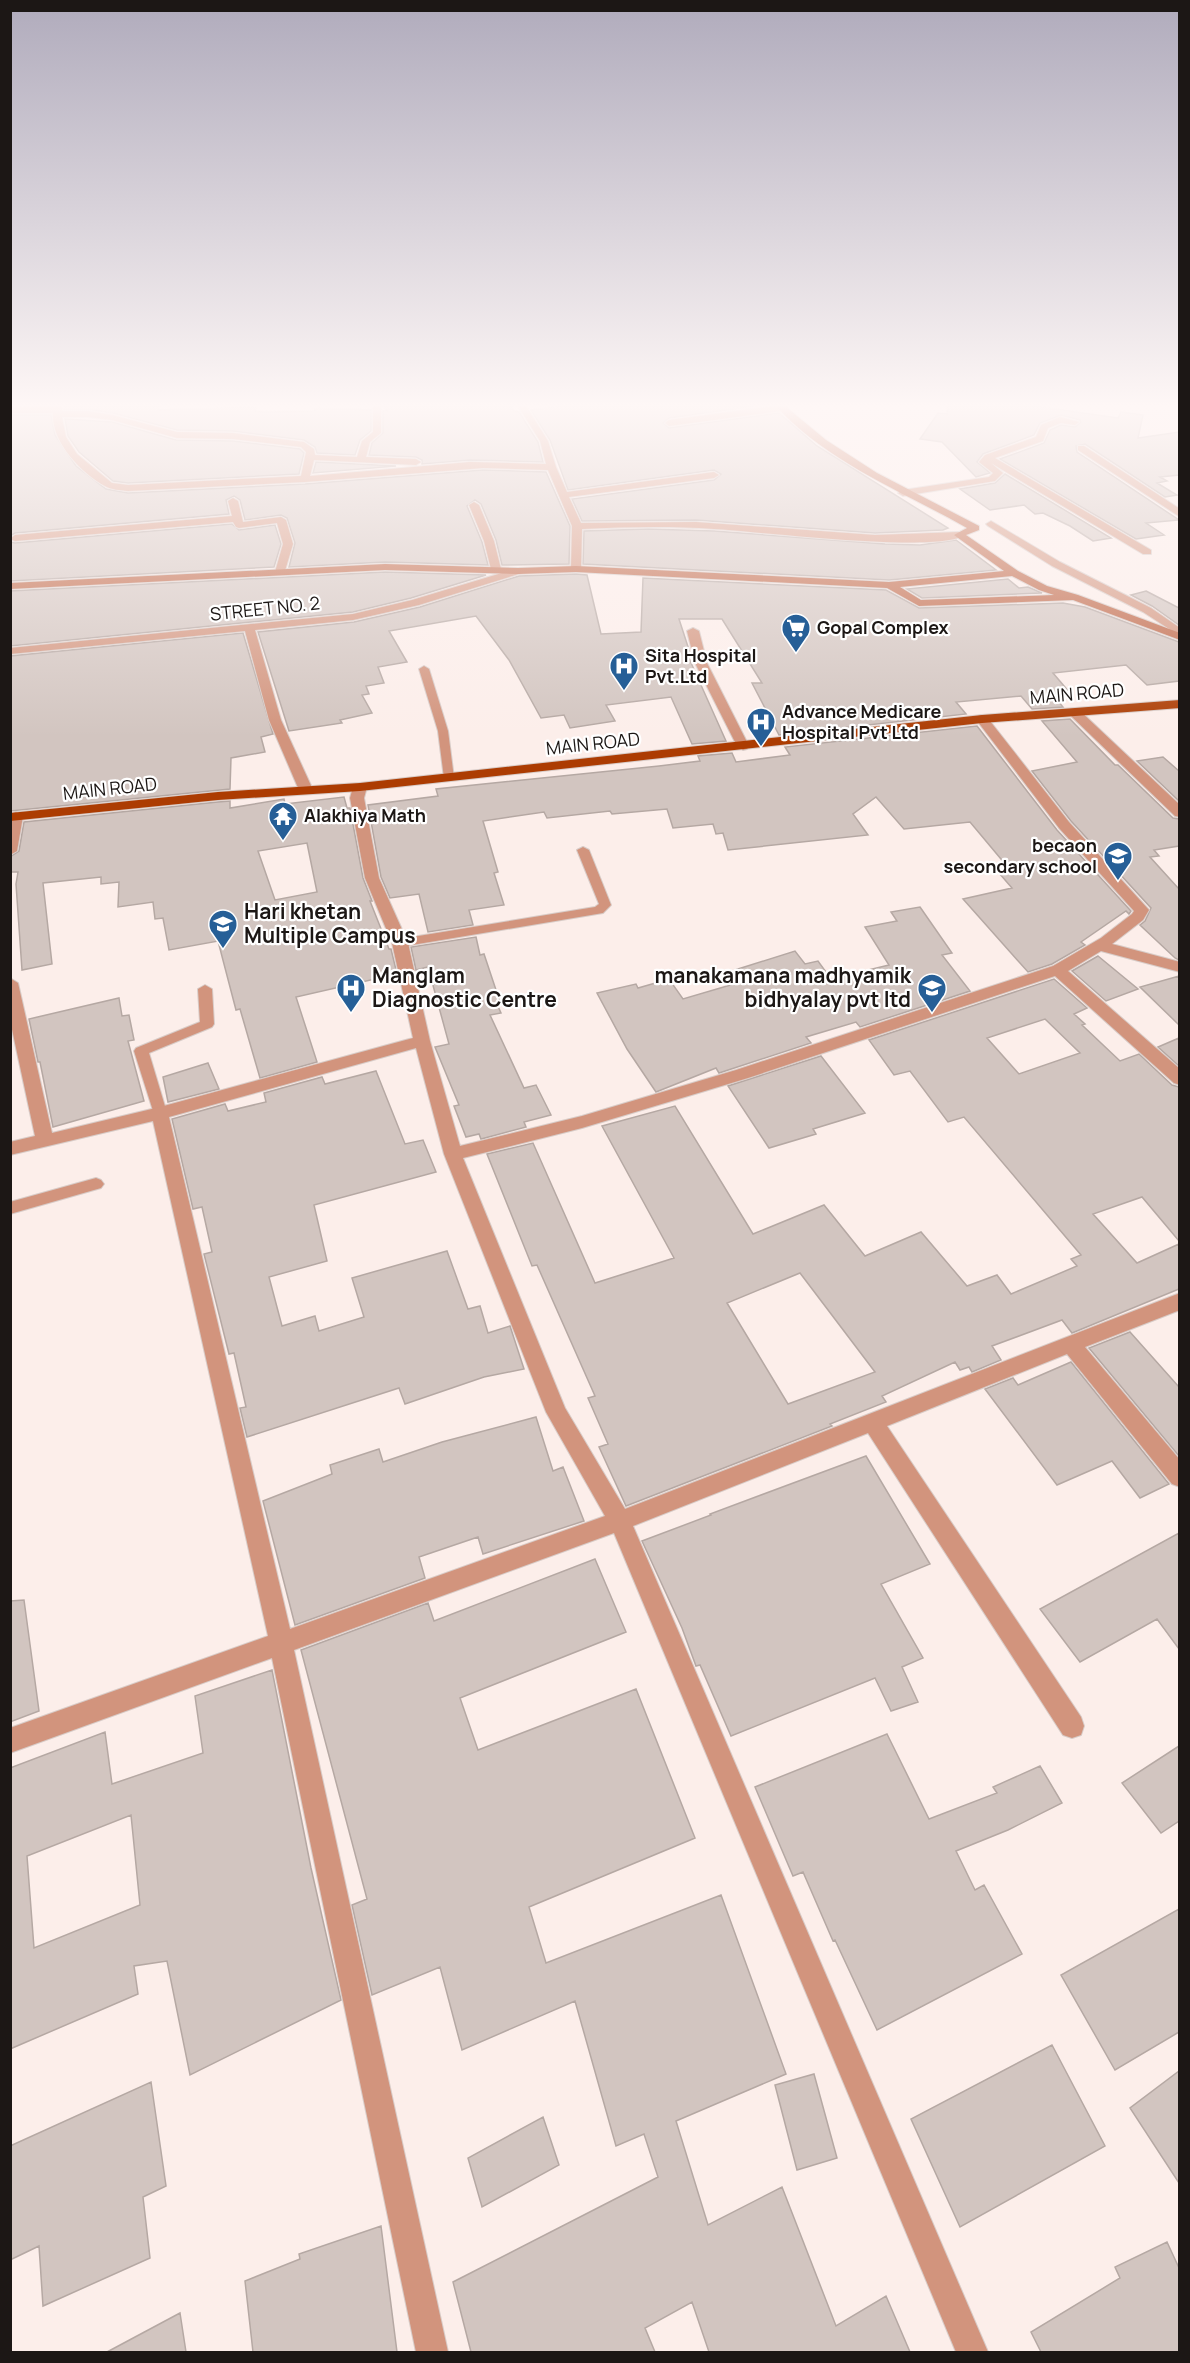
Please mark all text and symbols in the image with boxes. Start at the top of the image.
street label: STREET NO. 2 [209,590,321,626]
supermarket icon: Gopal Complex [780,612,812,654]
place label: Gopal Complex [817,615,949,639]
place label: Sita Hospital Pvt.Ltd [645,643,757,688]
hospital icon: Sita Hospital Pvt.Ltd [608,650,640,692]
street label: MAIN ROAD [1029,677,1125,709]
place label: Advance Medicare Hospital Pvt Ltd [782,699,942,744]
hospital icon: Advance Medicare Hospital Pvt Ltd [745,706,777,748]
street label: MAIN ROAD [545,726,641,760]
street label: MAIN ROAD [62,771,158,805]
temple icon: Alakhiya Math [267,800,299,842]
place label: Alakhiya Math [304,803,426,827]
place label: becaon secondary school [943,833,1097,878]
school or university icon: becaon secondary school [1102,840,1134,882]
place label: Hari khetan Multiple Campus [244,897,416,949]
school or university icon: Hari khetan Multiple Campus [207,908,239,950]
place label: Manglam Diagnostic Centre [372,961,557,1013]
place label: manakamana madhyamik bidhyalay pvt ltd [654,961,912,1013]
hospital icon: Manglam Diagnostic Centre [335,972,367,1014]
school or university icon: manakamana madhyamik bidhyalay pvt ltd [916,972,948,1014]

